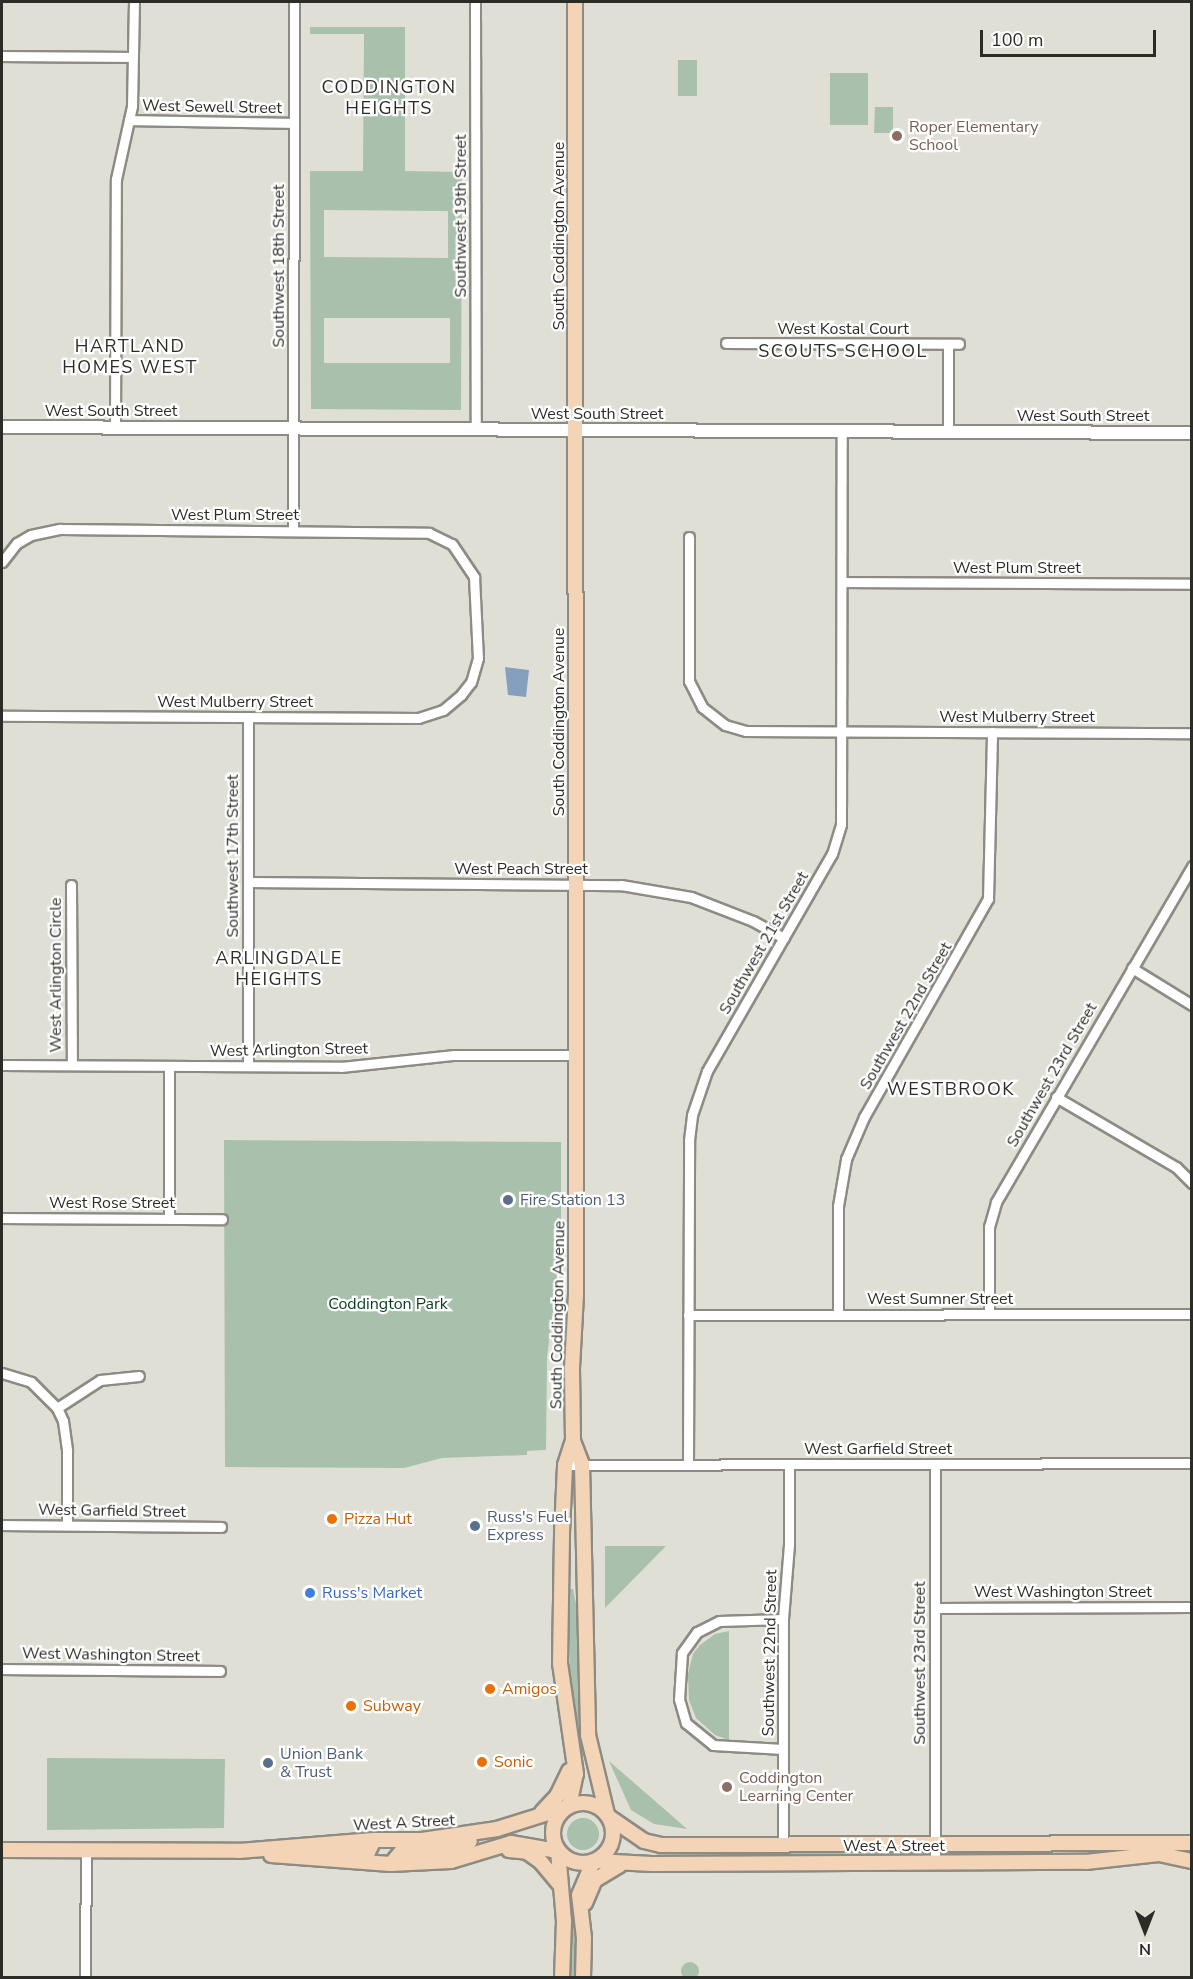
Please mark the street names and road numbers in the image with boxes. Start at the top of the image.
street label: West Sewell Street [142,96,282,118]
street label: Southwest 19th Street [451,134,471,298]
street label: South Coddington Avenue [549,142,569,330]
street label: Southwest 18th Street [269,184,289,348]
street label: West Kostal Court [777,319,909,339]
street label: West South Street [45,401,177,421]
street label: West South Street [531,404,663,424]
street label: West South Street [1017,406,1149,426]
street label: West Plum Street [171,505,299,525]
street label: West Plum Street [953,558,1081,578]
street label: South Coddington Avenue [549,628,569,816]
street label: West Mulberry Street [157,692,313,712]
street label: West Mulberry Street [939,707,1095,727]
street label: Southwest 17th Street [223,774,243,938]
street label: West Peach Street [454,859,588,879]
street label: Southwest 21st Street [715,868,813,1018]
street label: West Arlington Circle [46,897,66,1053]
street label: Southwest 22nd Street [856,939,956,1093]
street label: Southwest 23rd Street [1003,999,1101,1151]
street label: West Arlington Street [210,1039,368,1061]
street label: West Rose Street [49,1193,175,1213]
street label: South Coddington Avenue [547,1221,569,1409]
street label: West Sumner Street [867,1289,1013,1309]
street label: West Garfield Street [804,1439,952,1459]
street label: West Garfield Street [38,1500,186,1522]
street label: Southwest 22nd Street [759,1569,781,1737]
street label: Southwest 23rd Street [910,1581,930,1745]
street label: West Washington Street [974,1582,1152,1602]
street label: West Washington Street [22,1644,200,1666]
street label: West A Street [353,1811,455,1835]
street label: West A Street [843,1836,945,1856]

